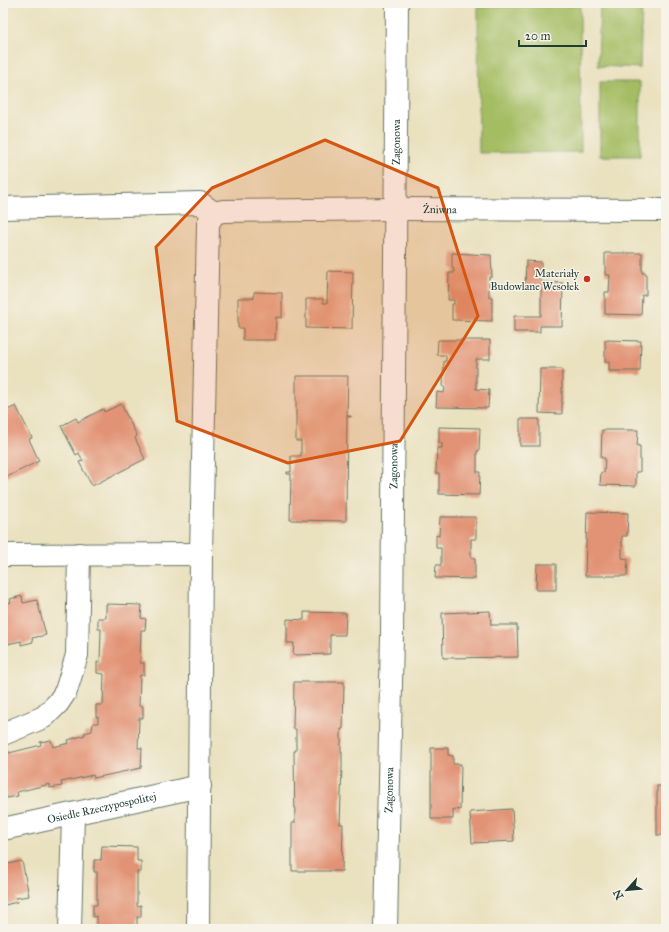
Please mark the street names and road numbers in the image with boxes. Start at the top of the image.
street label: Zagonowa [389,119,403,165]
street label: Żniwna [423,202,457,216]
street label: Zagonowa [387,443,400,489]
street label: Zagonowa [382,767,396,813]
street label: Osiedle Rzeczypospolitej [46,789,157,826]

